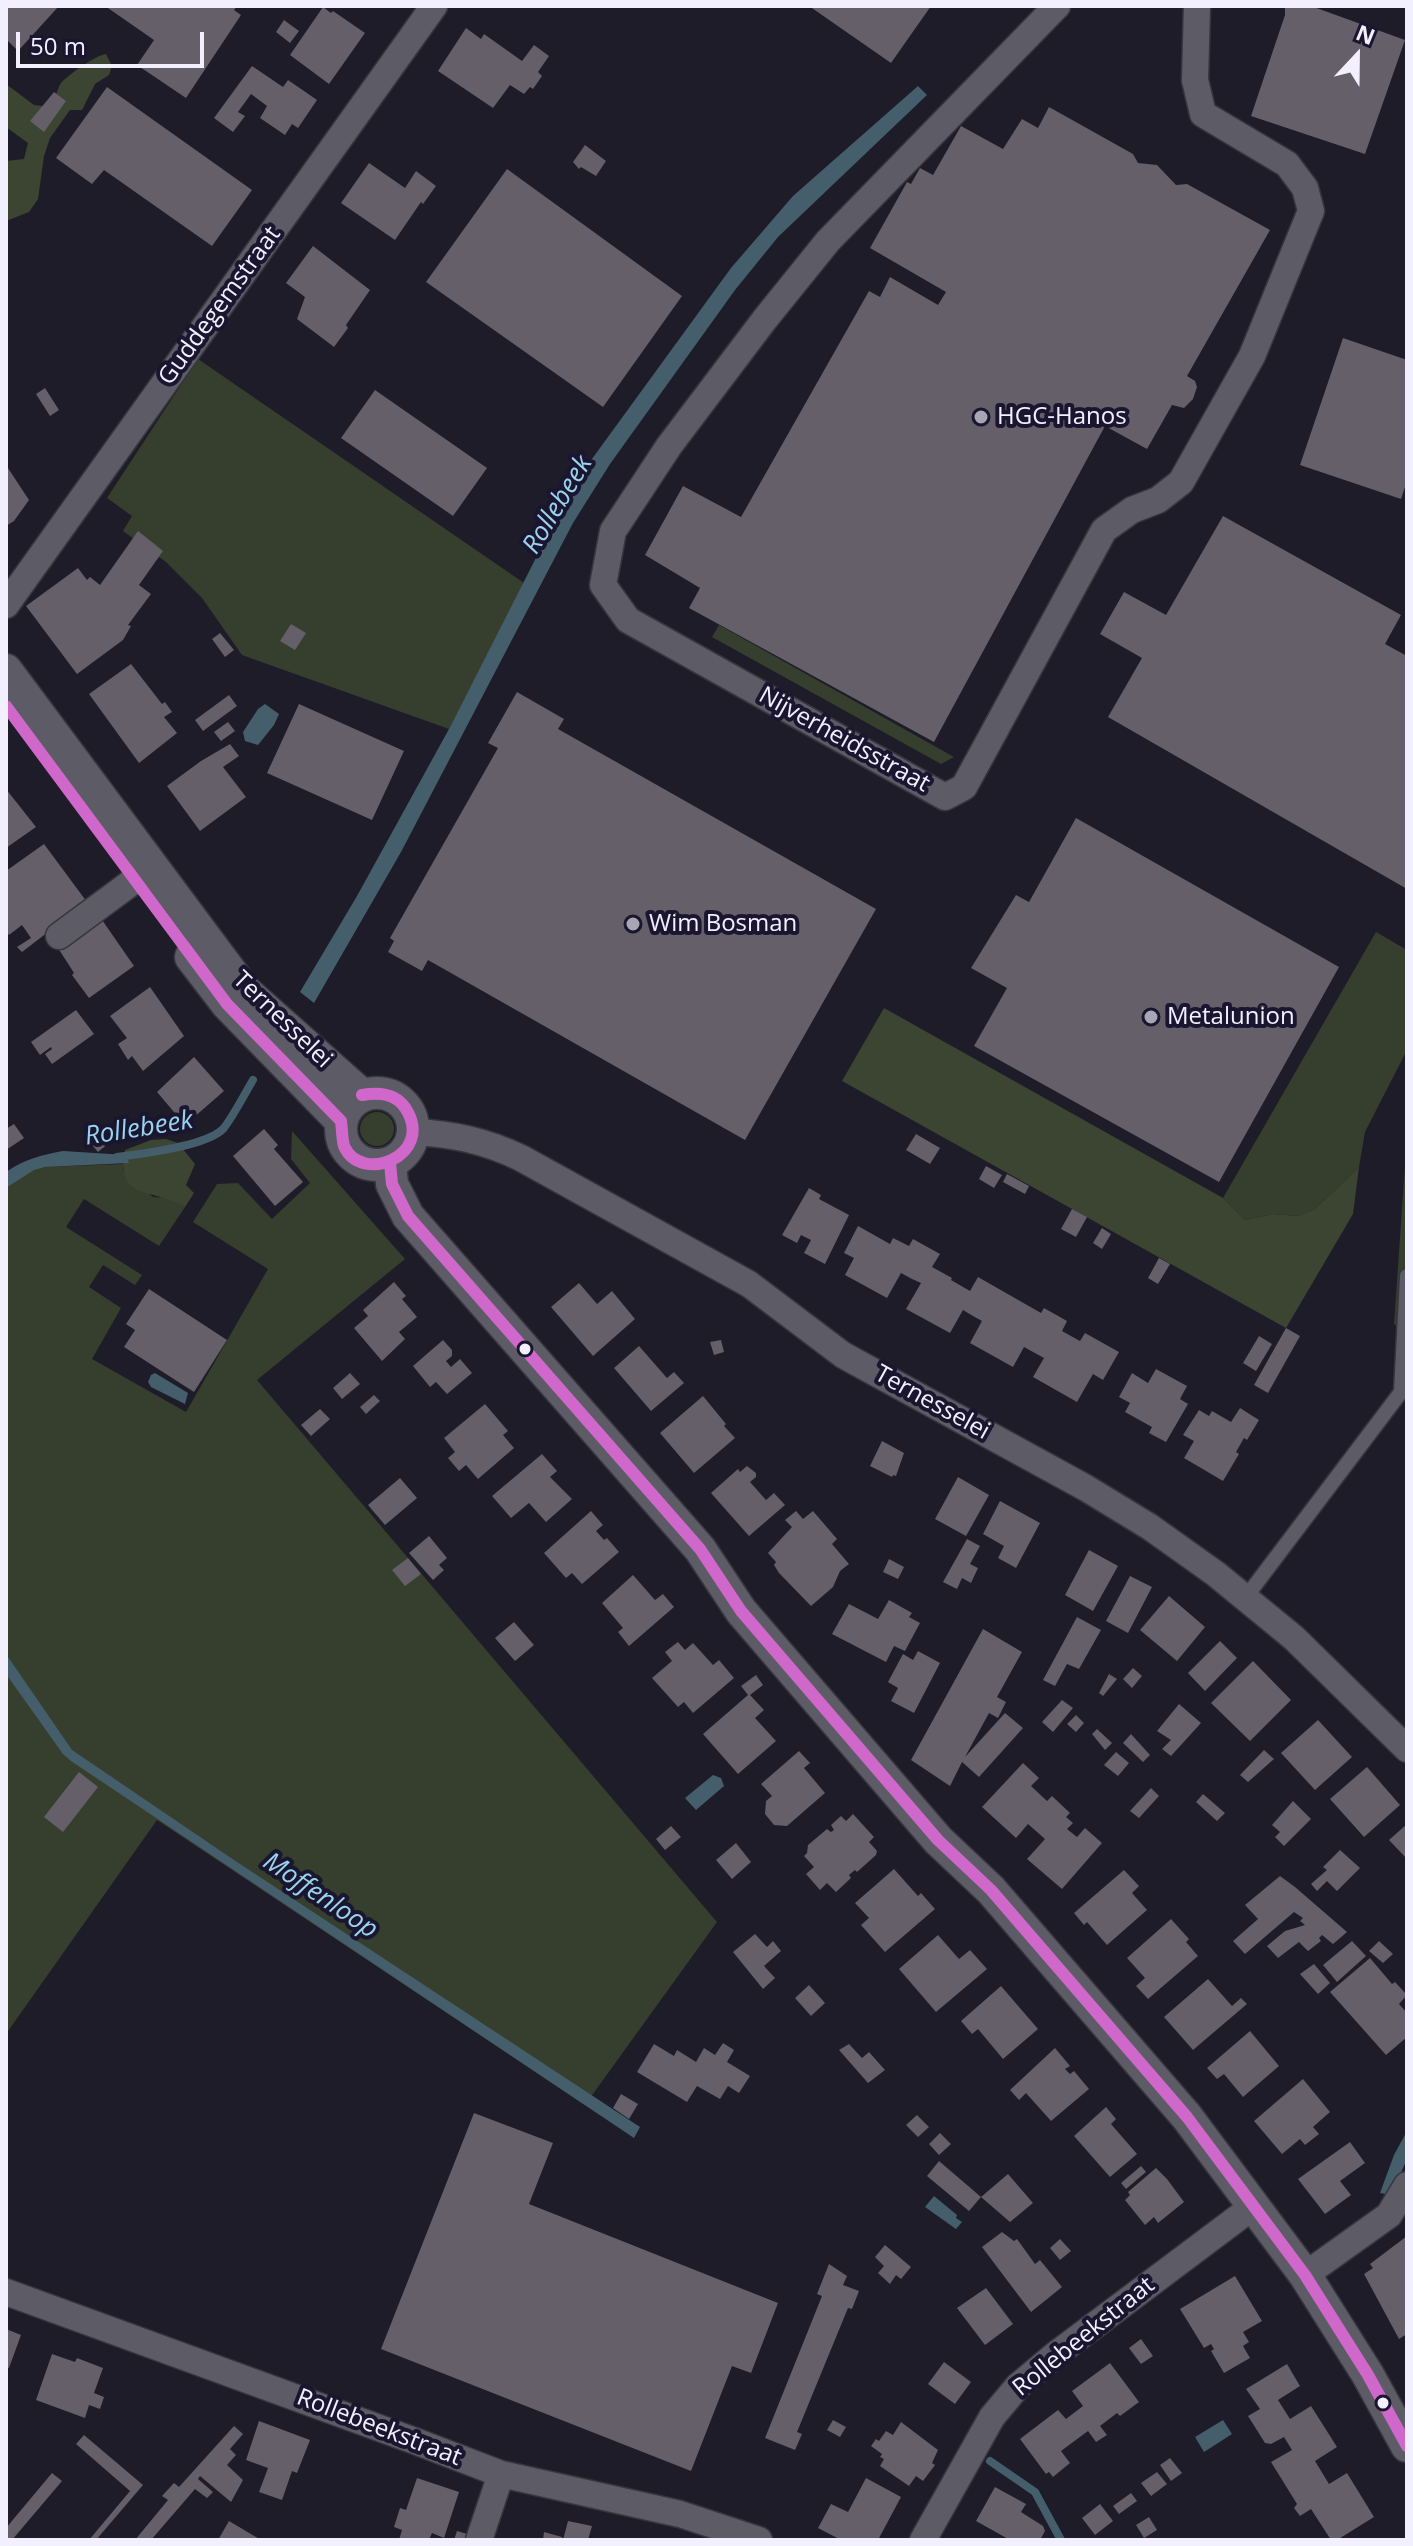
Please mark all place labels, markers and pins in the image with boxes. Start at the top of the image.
place label: HGC-Hanos [997,403,1127,431]
marker: HGC-Hanos [972,408,990,426]
place label: Wim Bosman [649,910,797,938]
marker: Wim Bosman [624,915,642,933]
place label: Metalunion [1167,1003,1295,1031]
marker: Metalunion [1142,1008,1160,1026]
unlabelled marker [517,1341,533,1357]
unlabelled marker [1375,2395,1391,2411]

